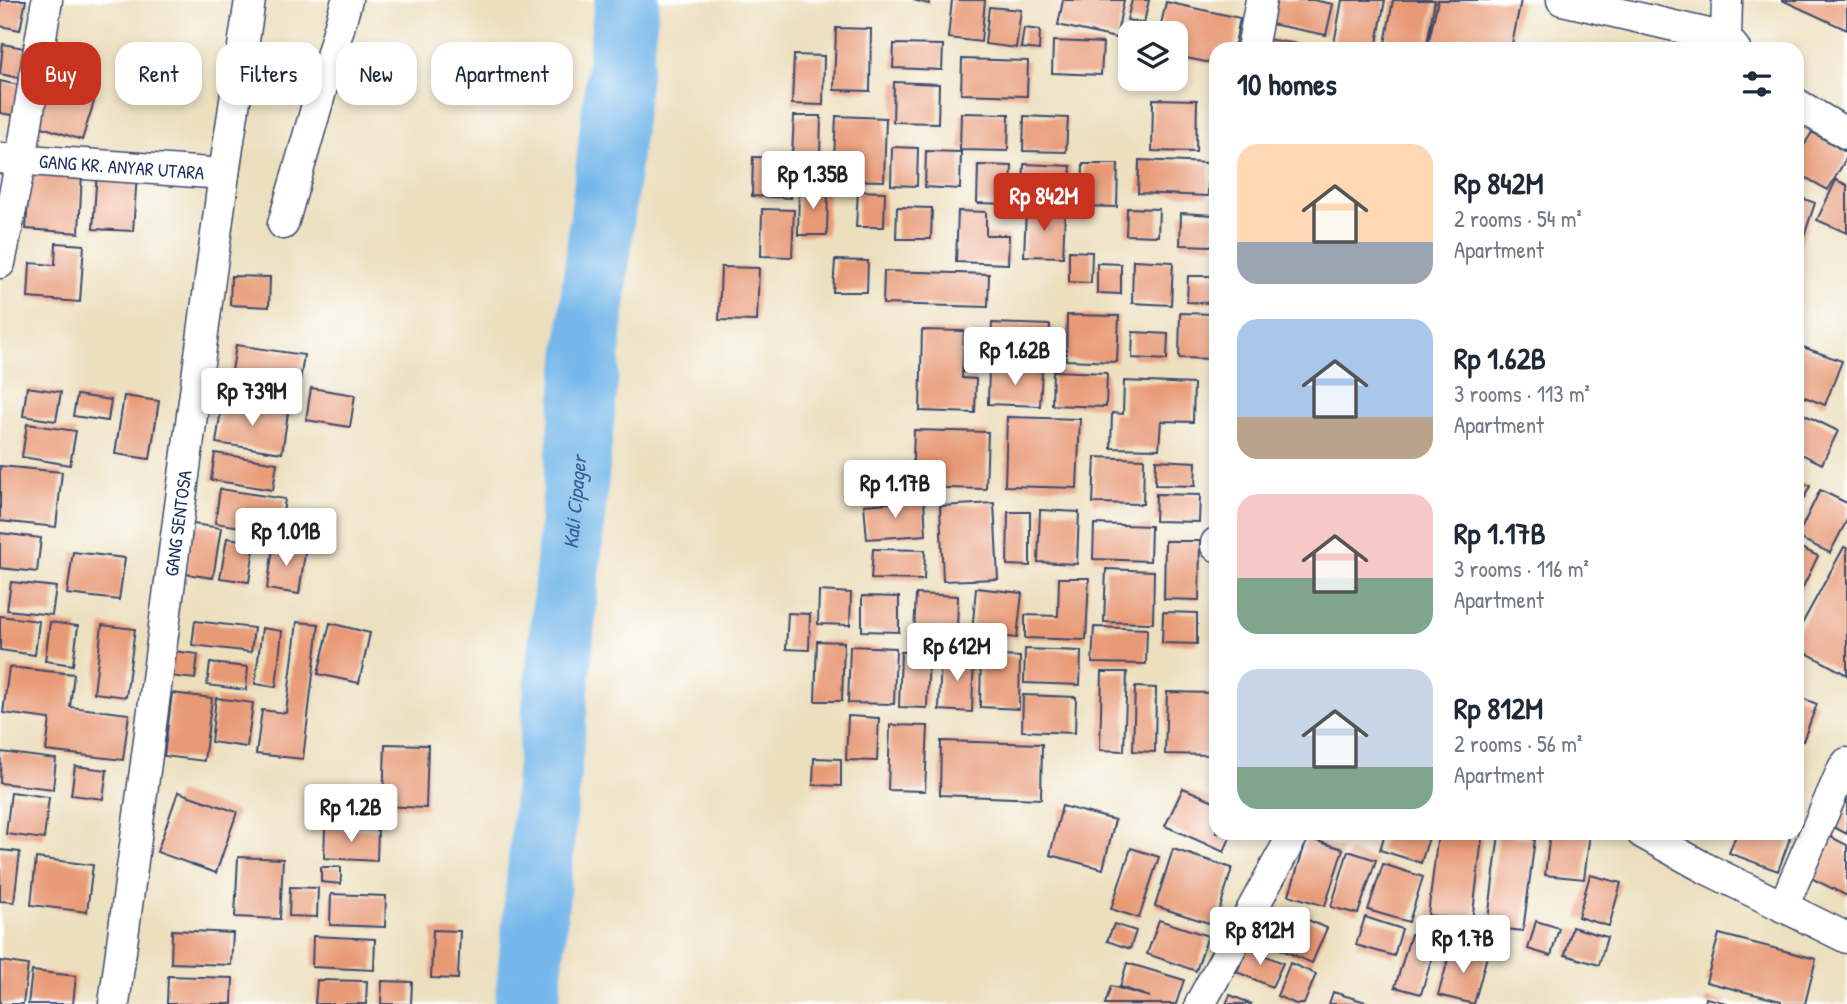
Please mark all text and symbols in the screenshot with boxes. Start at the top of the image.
map controls [1118,21,1188,91]
button: layers [1118,21,1188,91]
chip: Buy [21,42,101,105]
chip: Rent [115,42,202,105]
chip: Filters [216,42,322,105]
chip: New [336,42,417,105]
chip: Apartment [431,42,573,105]
text: 10 homes [1237,64,1337,104]
icon: filters [1738,65,1776,103]
street label: GANG KR. ANYAR UTARA [38,148,205,186]
pin: Rp 1.35B [741,152,885,211]
text: Rp 1.35B [778,158,848,189]
text: Rp 842M [1454,163,1544,203]
icon: home [1293,172,1377,256]
pin: Rp 842M [979,174,1109,233]
text: Rp 842M [1010,180,1078,211]
text: 2 rooms · 54 m² [1454,203,1582,234]
text: Apartment [1454,234,1544,265]
pin: Rp 1.62B [943,328,1087,387]
text: Rp 1.62B [980,334,1050,365]
text: Rp 1.62B [1454,338,1546,378]
icon: home [1293,347,1377,431]
pin: Rp 739M [187,368,317,428]
text: Rp 739M [217,375,287,406]
text: 3 rooms · 113 m² [1454,378,1590,409]
text: Apartment [1454,409,1544,440]
water label: Kali Cipager [555,451,593,550]
pin: Rp 1.17B [823,461,967,520]
text: Rp 1.17B [860,467,930,498]
street label: GANG SENTOSA [158,469,198,578]
pin: Rp 1.01B [214,508,358,568]
text: Rp 1.17B [1454,513,1546,553]
text: Rp 1.01B [251,515,321,546]
icon: home [1293,522,1377,606]
text: 3 rooms · 116 m² [1454,553,1589,584]
text: Apartment [1454,584,1544,615]
pin: Rp 612M [892,624,1022,683]
text: Rp 612M [923,630,991,661]
text: Rp 812M [1454,688,1543,728]
icon: home [1293,697,1377,781]
text: 2 rooms · 56 m² [1454,728,1582,759]
text: Apartment [1454,759,1544,790]
pin: Rp 1.2B [286,784,416,844]
text: Rp 1.2B [320,791,382,822]
pin: Rp 812M [1195,908,1325,967]
text: Rp 812M [1226,914,1294,945]
pin: Rp 1.7B [1398,916,1528,975]
text: Rp 1.7B [1432,922,1494,953]

